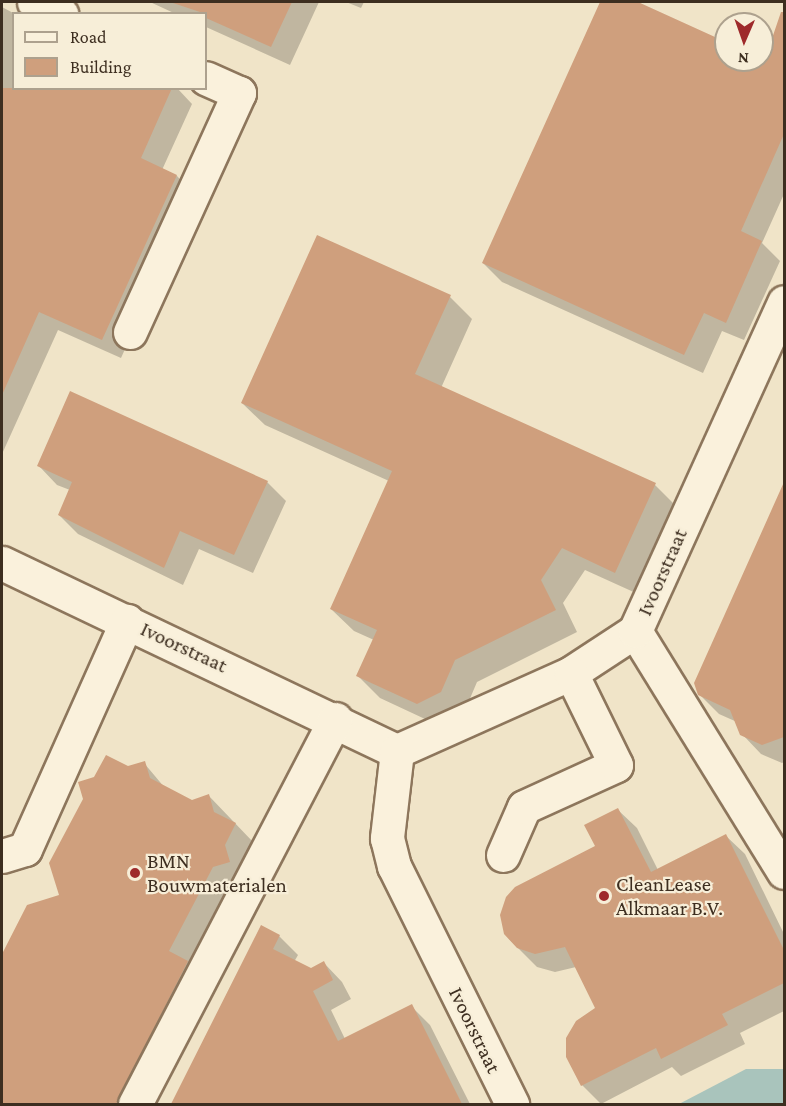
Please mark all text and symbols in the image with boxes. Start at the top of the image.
legend [12,12,207,90]
north arrow [714,12,774,72]
text: Road [70,27,107,47]
text: N [738,50,749,67]
text: Building [70,57,131,77]
street label: Ivoorstraat [632,525,692,619]
street label: Ivoorstraat [137,616,231,678]
place label: BMN Bouwmaterialen [147,848,287,898]
marker: BMN Bouwmaterialen [128,866,142,880]
place label: CleanLease Alkmaar B.V. [616,871,723,921]
marker: CleanLease Alkmaar B.V. [597,889,611,903]
street label: Ivoorstraat [443,983,507,1077]

